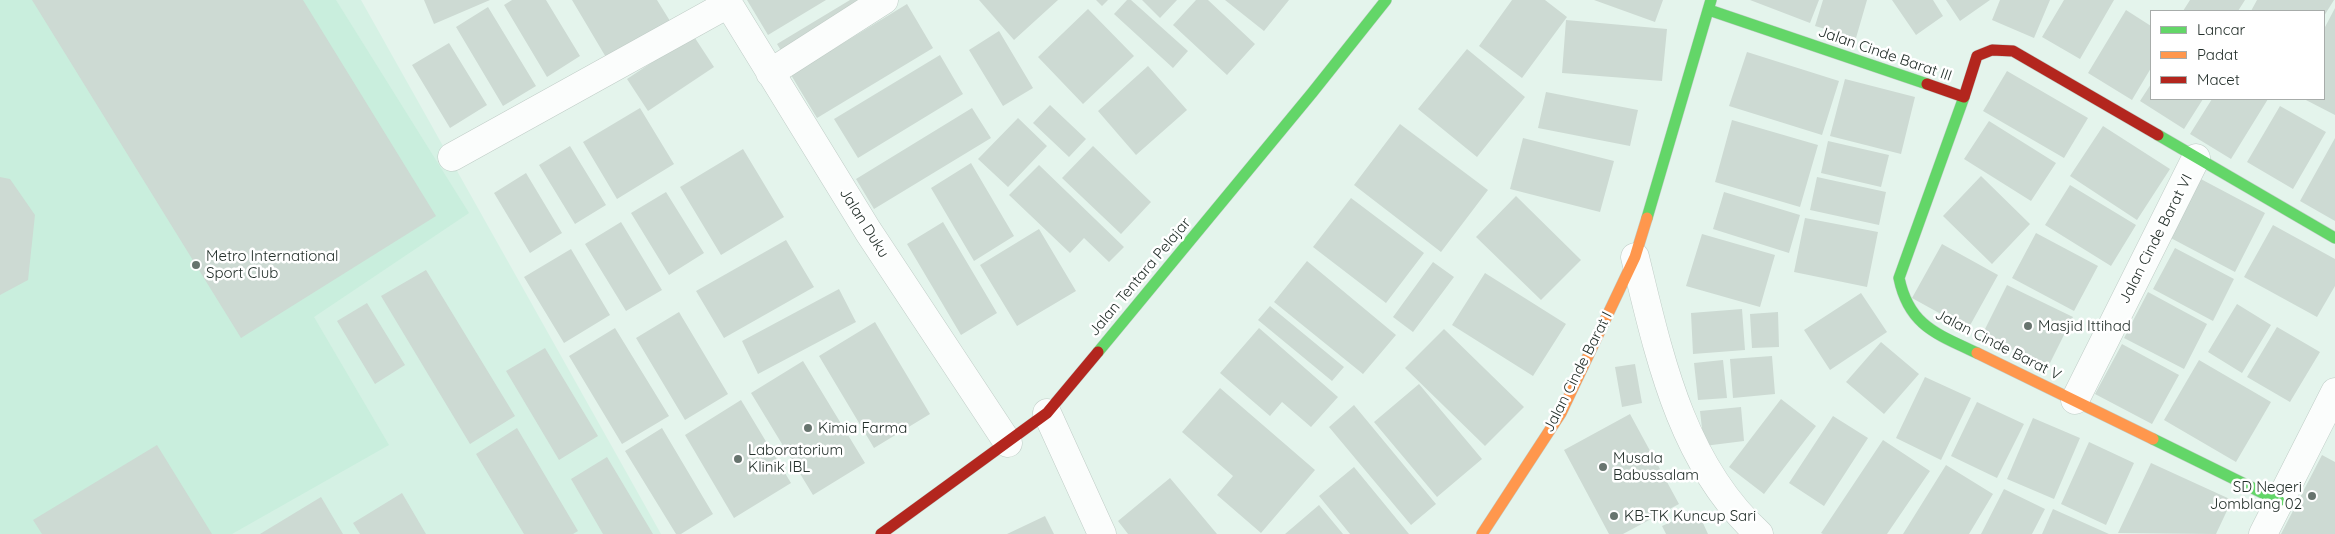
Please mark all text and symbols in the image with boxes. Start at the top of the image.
legend [2150,10,2325,100]
text: Lancar [2197,20,2245,39]
street label: Jalan Cinde Barat III [1816,23,1954,85]
text: Padat [2197,45,2238,64]
text: Macet [2197,70,2240,89]
street label: Jalan Cinde Barat VI [2116,171,2196,307]
street label: Jalan Duku [835,185,893,261]
street label: Jalan Tentara Pelajar [1085,214,1195,340]
place label: Metro International Sport Club [206,247,339,282]
marker: Metro International Sport Club [190,259,202,271]
street label: Jalan Cinde Barat V [1932,305,2064,385]
street label: Jalan Cinde Barat I [1540,309,1616,435]
place label: Masjid Ittihad [2038,317,2131,335]
marker: Masjid Ittihad [2022,320,2034,332]
place label: Kimia Farma [818,419,907,437]
marker: Kimia Farma [802,422,814,434]
place label: Laboratorium Klinik IBL [748,441,843,476]
place label: Musala Babussalam [1613,449,1699,484]
marker: Laboratorium Klinik IBL [732,453,744,465]
marker: Musala Babussalam [1597,461,1609,473]
place label: SD Negeri Jomblang 02 [2210,478,2302,513]
marker: SD Negeri Jomblang 02 [2306,490,2318,502]
place label: KB-TK Kuncup Sari [1624,507,1756,525]
marker: KB-TK Kuncup Sari [1608,510,1620,522]

